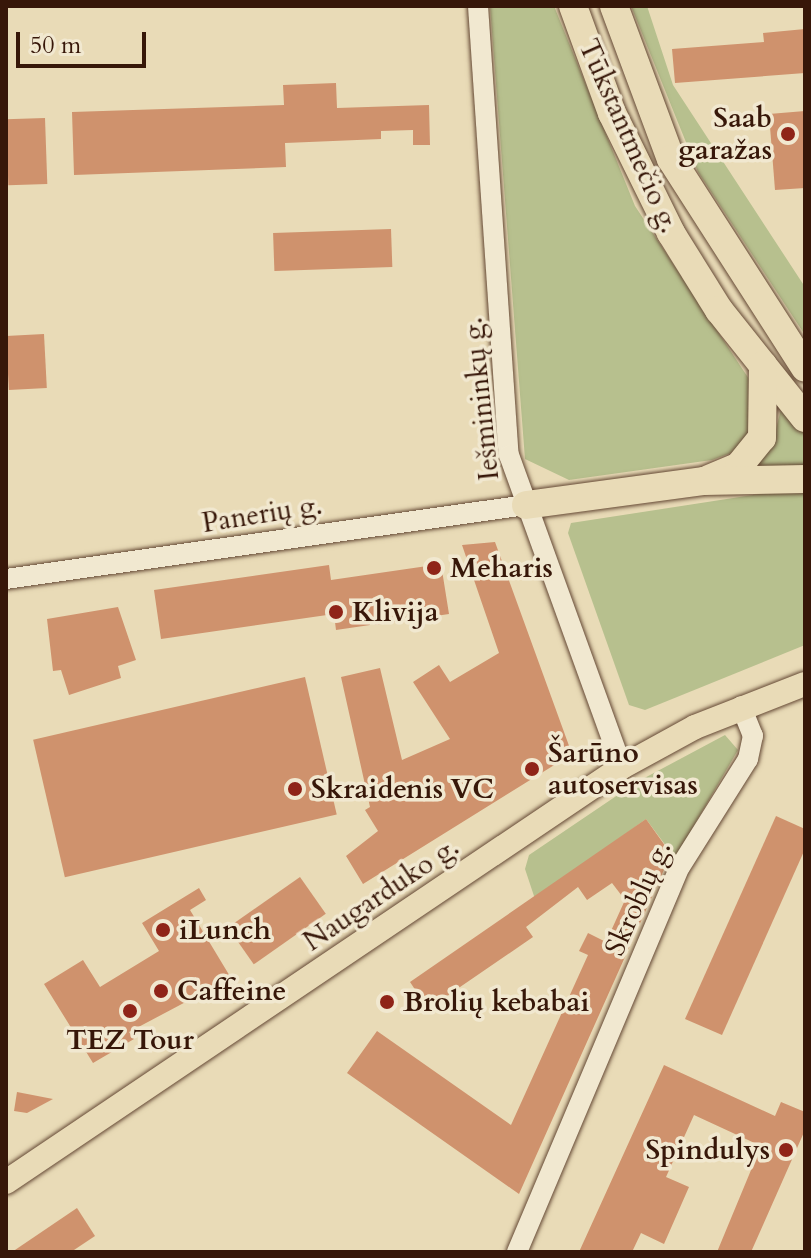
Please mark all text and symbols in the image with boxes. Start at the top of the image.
scale bar [20,16,150,66]
text: 50 m [30,29,81,62]
street label: Tūkstantmečio g. [571,34,687,238]
place label: Saab garažas [678,101,772,167]
marker: Saab garažas [779,125,797,143]
street label: Iešmininkų g. [456,316,506,482]
street label: Panerių g. [200,488,324,540]
place label: Meharis [450,551,553,585]
marker: Meharis [425,559,443,577]
place label: Klivija [352,595,439,629]
marker: Klivija [327,603,345,621]
place label: Šarūno autoservisas [548,736,698,802]
marker: Šarūno autoservisas [523,760,541,778]
place label: Skraidenis VC [311,772,494,806]
marker: Skraidenis VC [286,780,304,798]
street label: Naugarduko g. [297,830,465,958]
street label: Skroblų g. [598,835,678,961]
place label: iLunch [179,913,271,947]
marker: iLunch [154,921,172,939]
place label: Caffeine [177,974,286,1008]
marker: Caffeine [152,982,170,1000]
place label: Brolių kebabai [403,985,589,1019]
marker: Brolių kebabai [378,993,396,1011]
marker: TEZ Tour [121,1002,139,1020]
place label: TEZ Tour [66,1023,194,1057]
place label: Spindulys [645,1133,770,1167]
marker: Spindulys [777,1141,795,1159]

